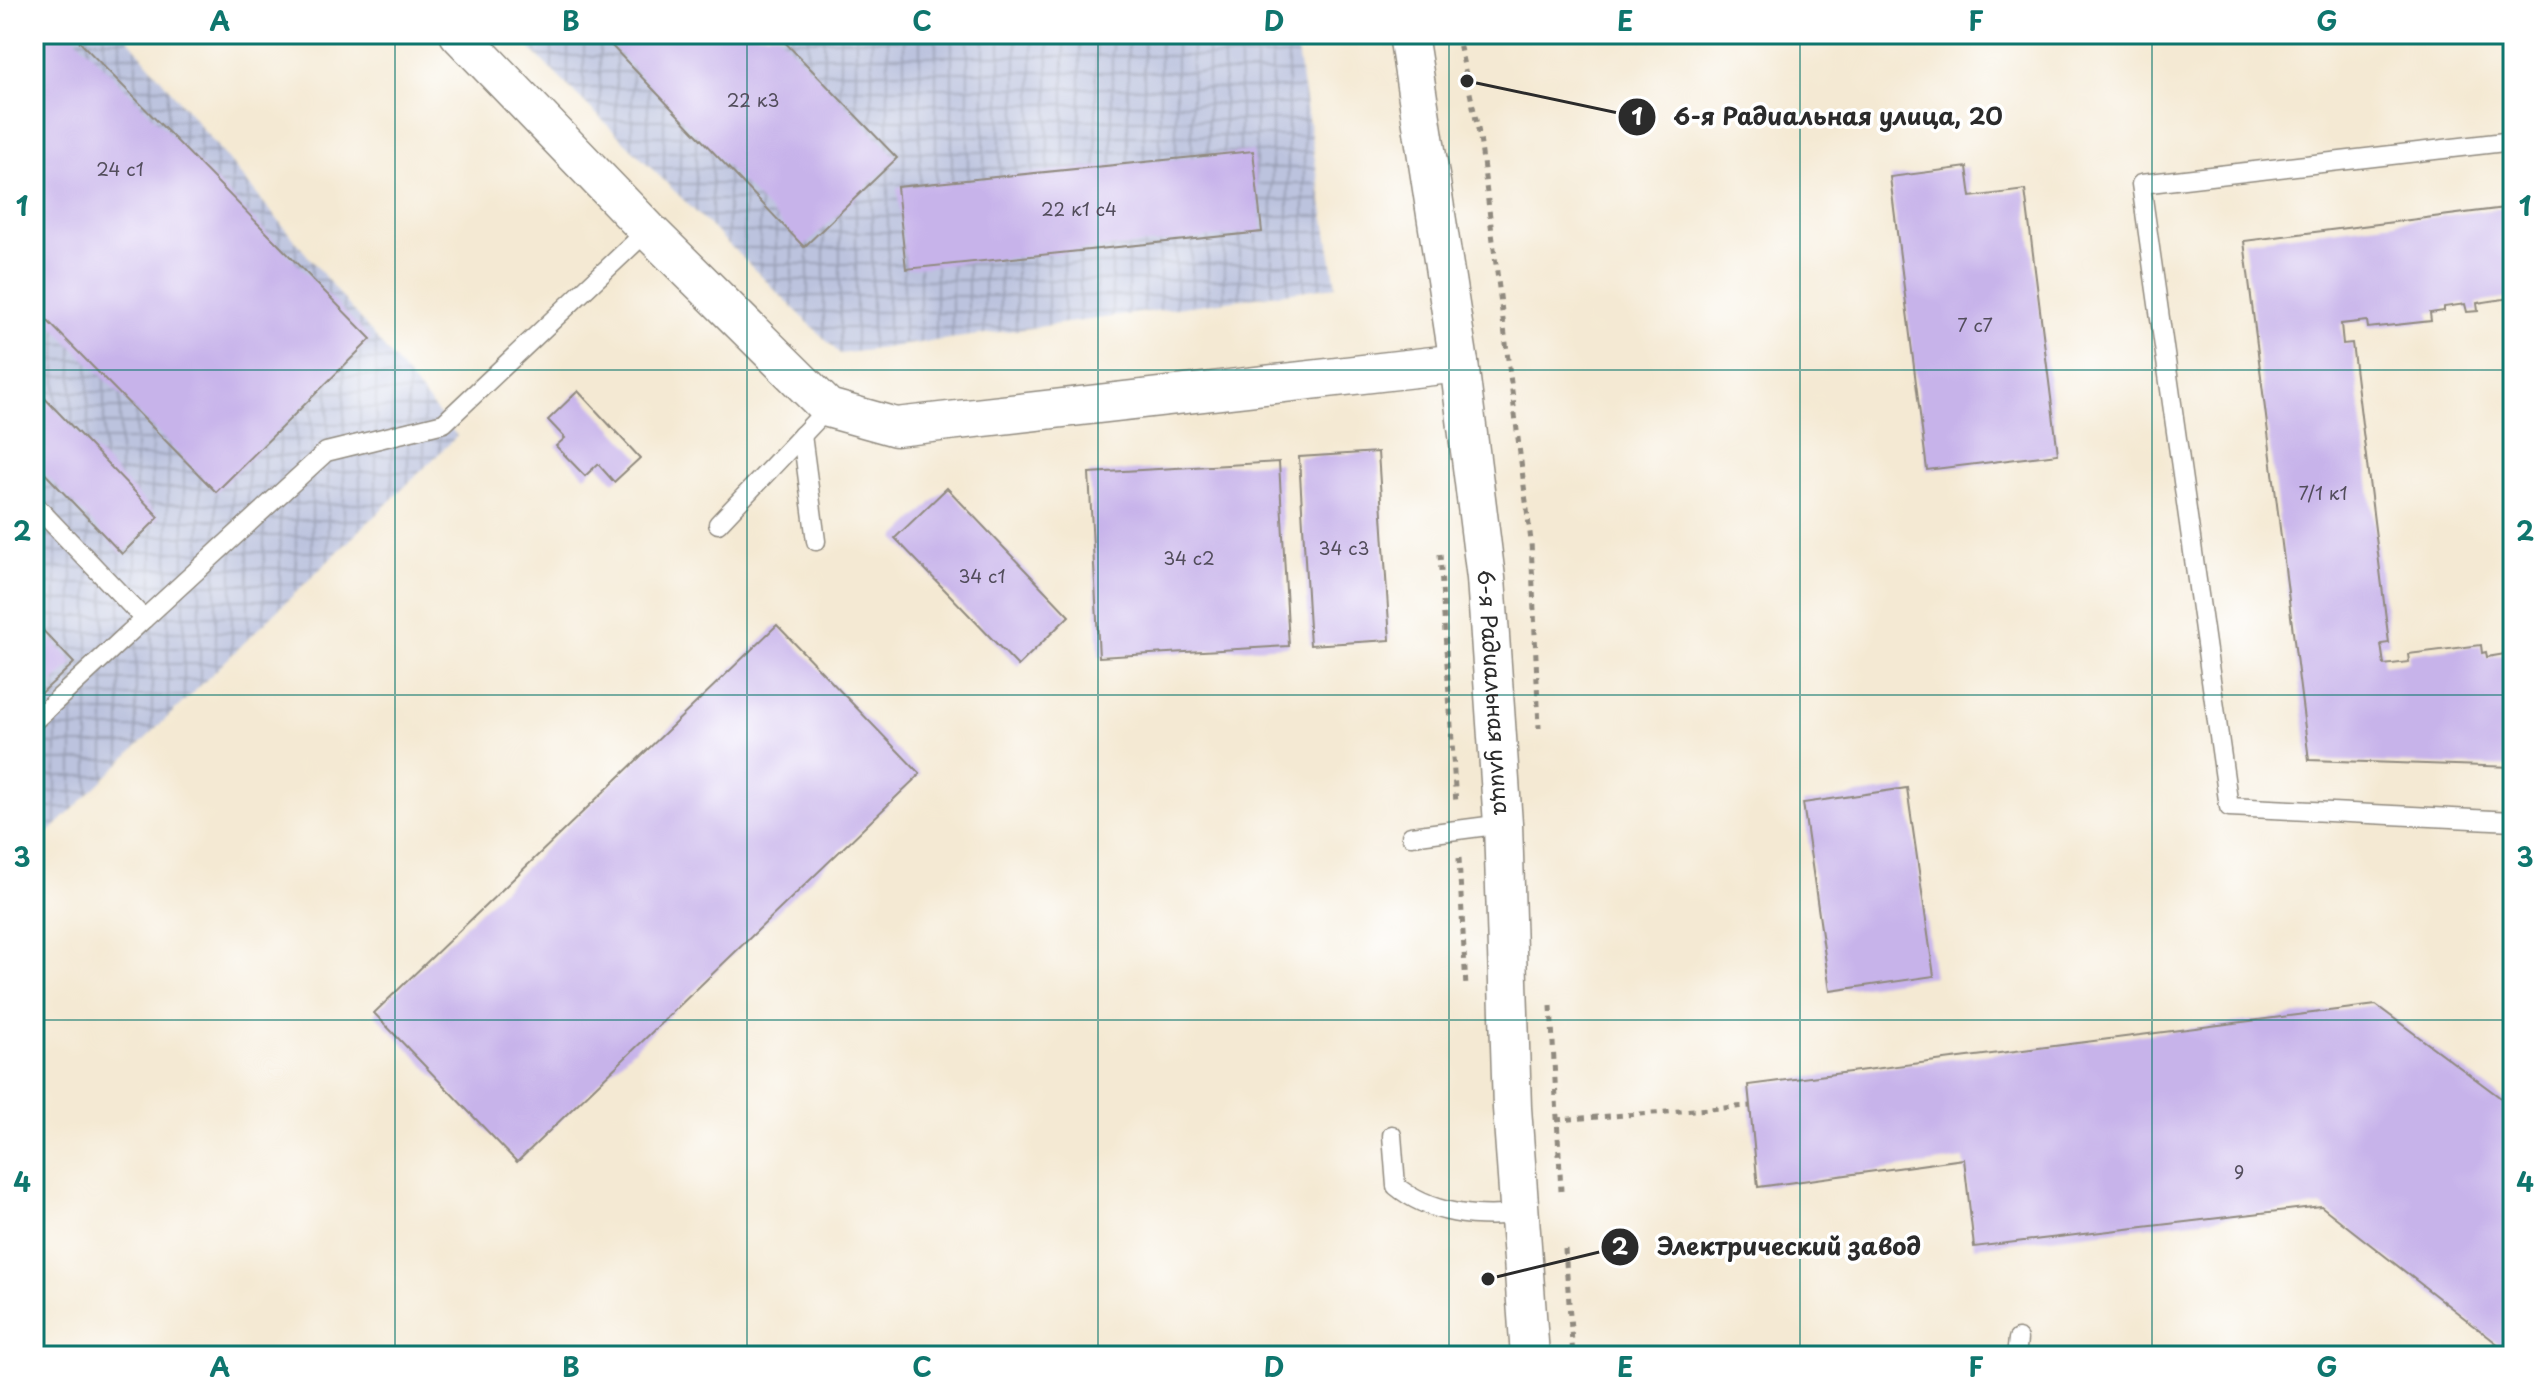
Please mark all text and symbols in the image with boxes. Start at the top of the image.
text: A [210,1,230,40]
text: B [562,1,580,40]
text: C [912,1,932,40]
text: D [1264,1,1284,40]
text: E [1617,1,1633,40]
text: F [1968,1,1984,40]
text: G [2316,1,2338,40]
house number: 22 к3 [727,86,779,113]
callout: 6-я Радиальная улица, 20 [1617,93,2020,141]
text: 1 [1631,97,1643,133]
text: 6-я Радиальная улица, 20 [1673,97,2003,133]
house number: 24 с1 [96,155,144,182]
text: 1 [16,186,28,225]
text: 1 [2519,186,2531,225]
house number: 22 к1 с4 [1041,195,1117,222]
house number: 7 с7 [1957,311,1993,338]
house number: 7/1 к1 [2298,479,2348,506]
text: 2 [13,511,31,550]
text: 2 [2516,511,2534,550]
house number: 34 с3 [1319,534,1369,561]
house number: 34 с2 [1163,544,1215,571]
house number: 34 с1 [958,562,1006,589]
street label: 6-я Радиальная улица [1470,567,1520,816]
text: 3 [13,837,31,876]
text: 3 [2516,837,2534,876]
house number: 9 [2234,1158,2244,1185]
text: 4 [13,1162,31,1201]
text: 4 [2516,1162,2534,1201]
callout: Электрический завод [1600,1223,1937,1271]
text: 2 [1612,1227,1629,1263]
text: Электрический завод [1657,1227,1921,1263]
text: A [210,1347,230,1386]
text: B [562,1347,580,1386]
text: C [912,1347,932,1386]
text: D [1264,1347,1284,1386]
text: E [1617,1347,1633,1386]
text: F [1968,1347,1984,1386]
text: G [2316,1347,2338,1386]

